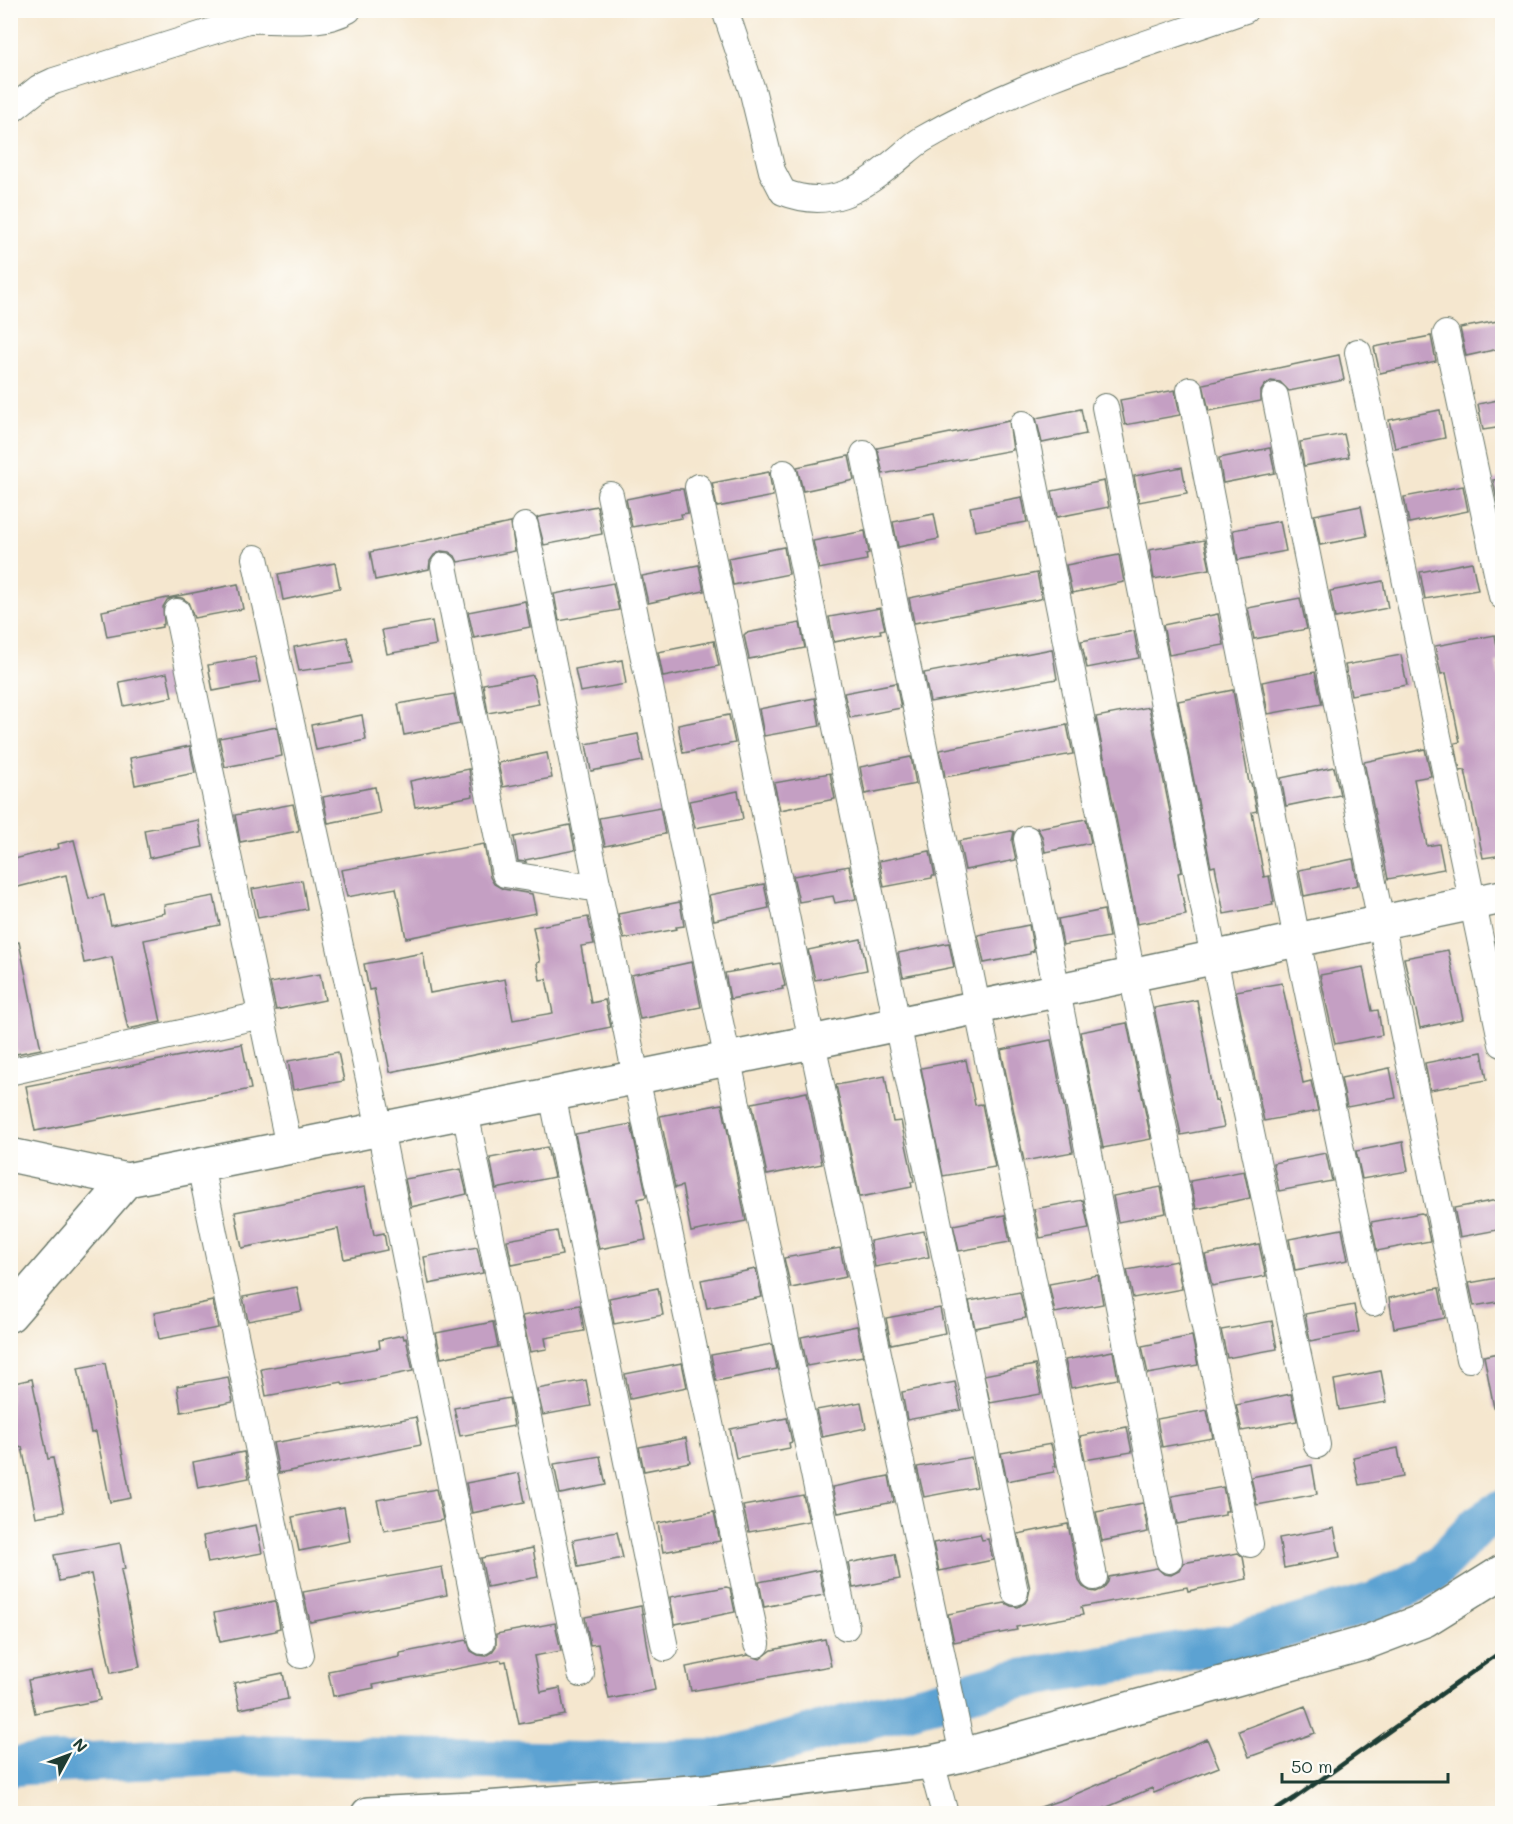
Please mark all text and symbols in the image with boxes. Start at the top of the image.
north arrow [39,1725,99,1785]
text: N [69,1733,93,1756]
scale bar [1282,1746,1448,1784]
text: 50 m [1291,1754,1333,1778]

